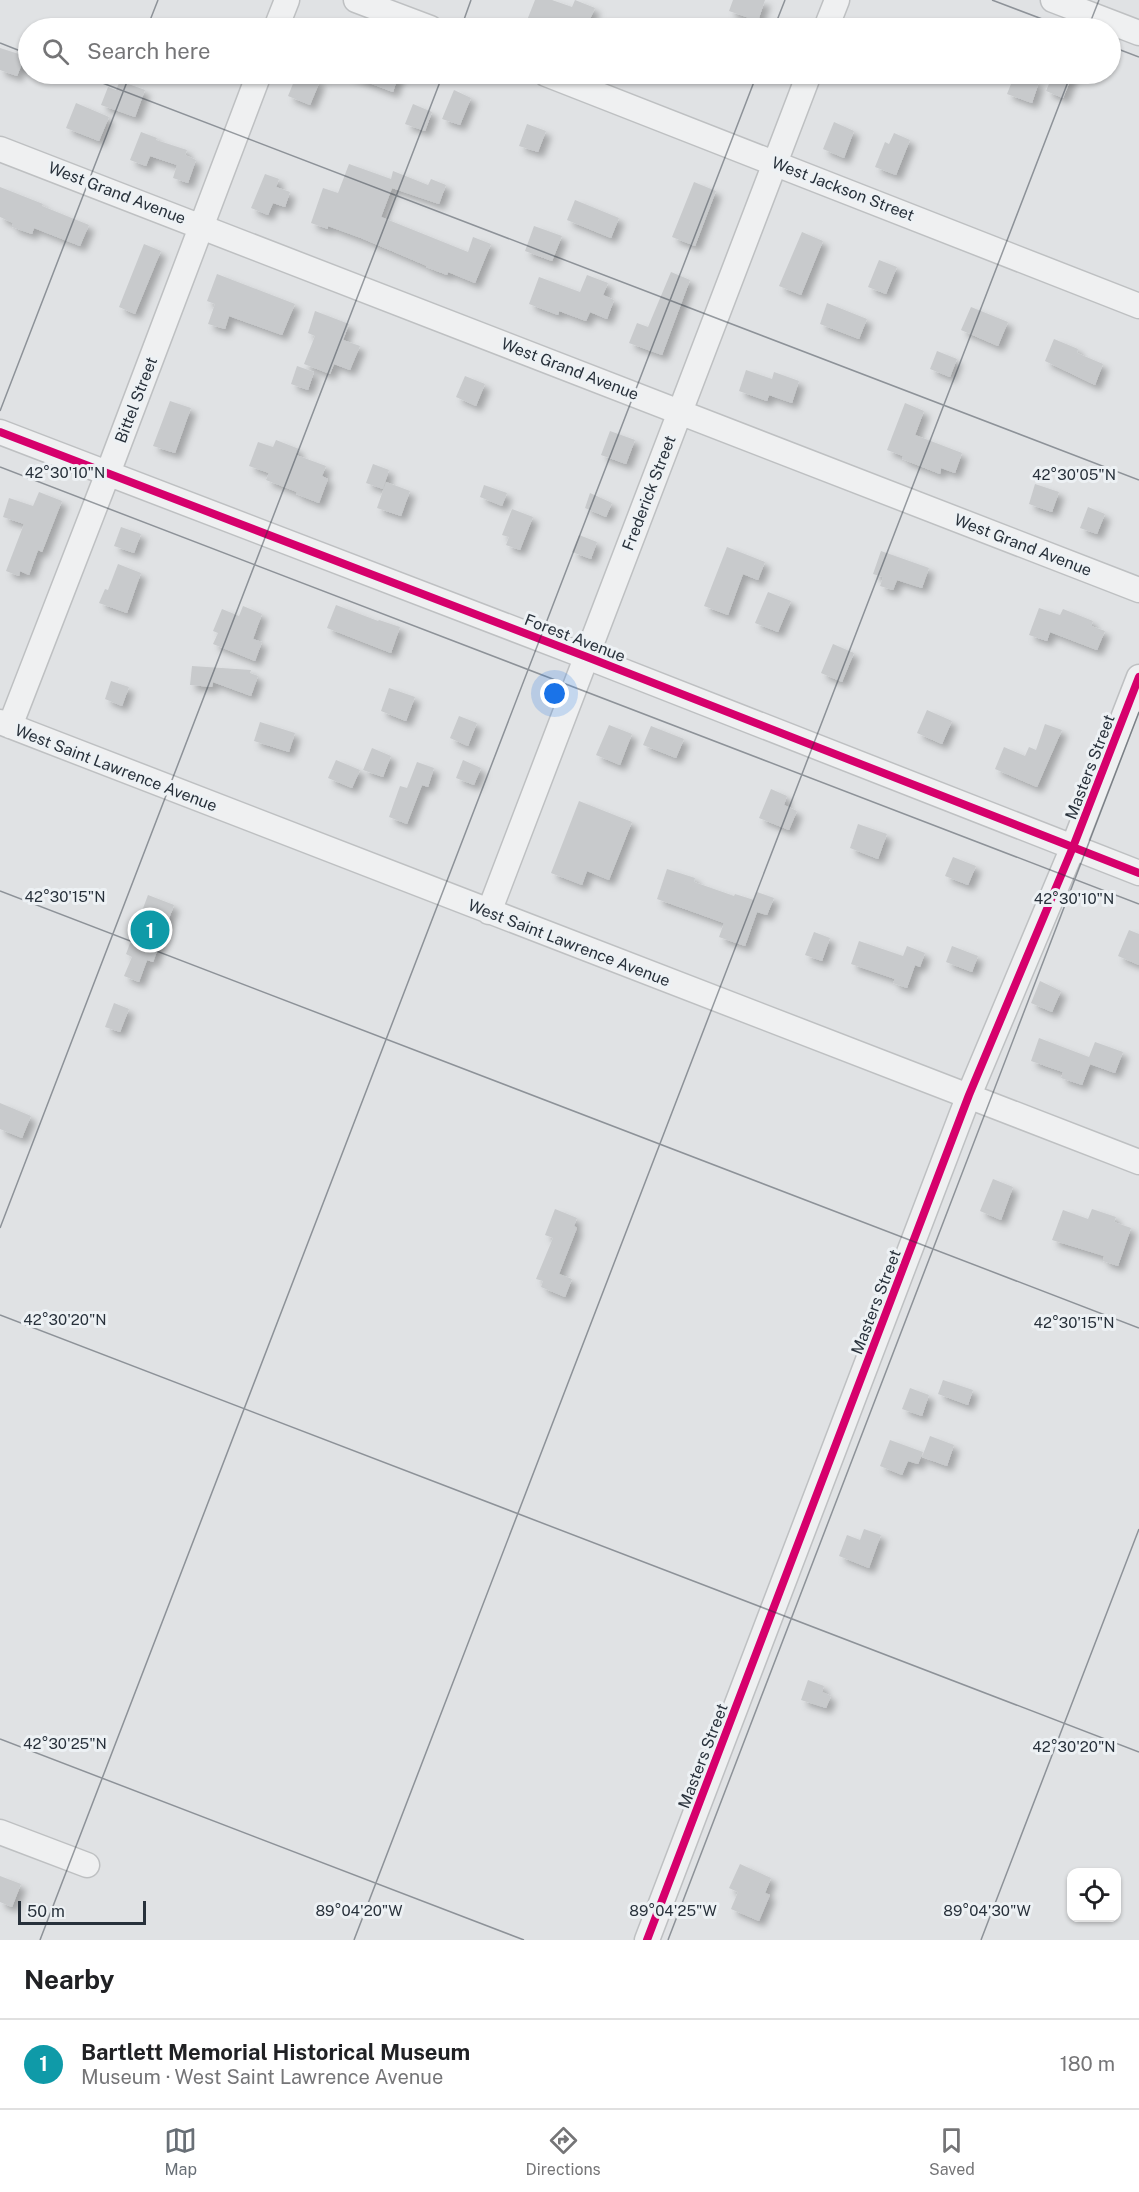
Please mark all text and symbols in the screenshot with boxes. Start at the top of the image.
search box [18,18,1121,84]
icon: search [39,35,72,68]
text: Search here [87,38,211,64]
street label: West Jackson Street [769,153,917,225]
street label: West Grand Avenue [46,158,188,228]
street label: West Grand Avenue [499,334,641,404]
street label: Bittel Street [111,354,161,446]
street label: Frederick Street [618,433,680,553]
text: 42°30'10"N [25,464,105,481]
text: 42°30'05"N [1032,466,1116,483]
street label: West Grand Avenue [952,510,1094,580]
street label: Forest Avenue [522,610,628,666]
your location [540,679,569,708]
street label: Masters Street [1061,712,1119,822]
street label: West Saint Lawrence Avenue [12,721,220,815]
text: 42°30'15"N [25,888,105,905]
text: 42°30'10"N [1034,890,1114,907]
street label: West Saint Lawrence Avenue [465,896,673,990]
pin: 1 [130,908,170,952]
street label: Masters Street [847,1247,905,1357]
text: 42°30'20"N [23,1311,107,1328]
text: 42°30'15"N [1034,1314,1114,1331]
street label: Masters Street [674,1701,732,1811]
text: 42°30'25"N [23,1735,107,1752]
text: 42°30'20"N [1032,1738,1116,1755]
map controls [1067,1868,1121,1922]
button: locate [1067,1868,1121,1922]
scale bar [18,1898,146,1926]
text: 50 m [27,1902,65,1921]
text: 89°04'20"W [315,1902,403,1919]
text: 89°04'25"W [629,1902,717,1919]
text: 89°04'30"W [943,1902,1031,1919]
text: Nearby [24,1964,114,1995]
text: Bartlett Memorial Historical Museum [81,2039,470,2065]
text: 1 [39,2052,48,2076]
text: 180 m [1060,2052,1115,2076]
text: Museum · West Saint Lawrence Avenue [81,2065,443,2089]
tab: Map [164,2124,197,2179]
tab: Directions [526,2124,601,2179]
tab: Saved [929,2124,975,2179]

